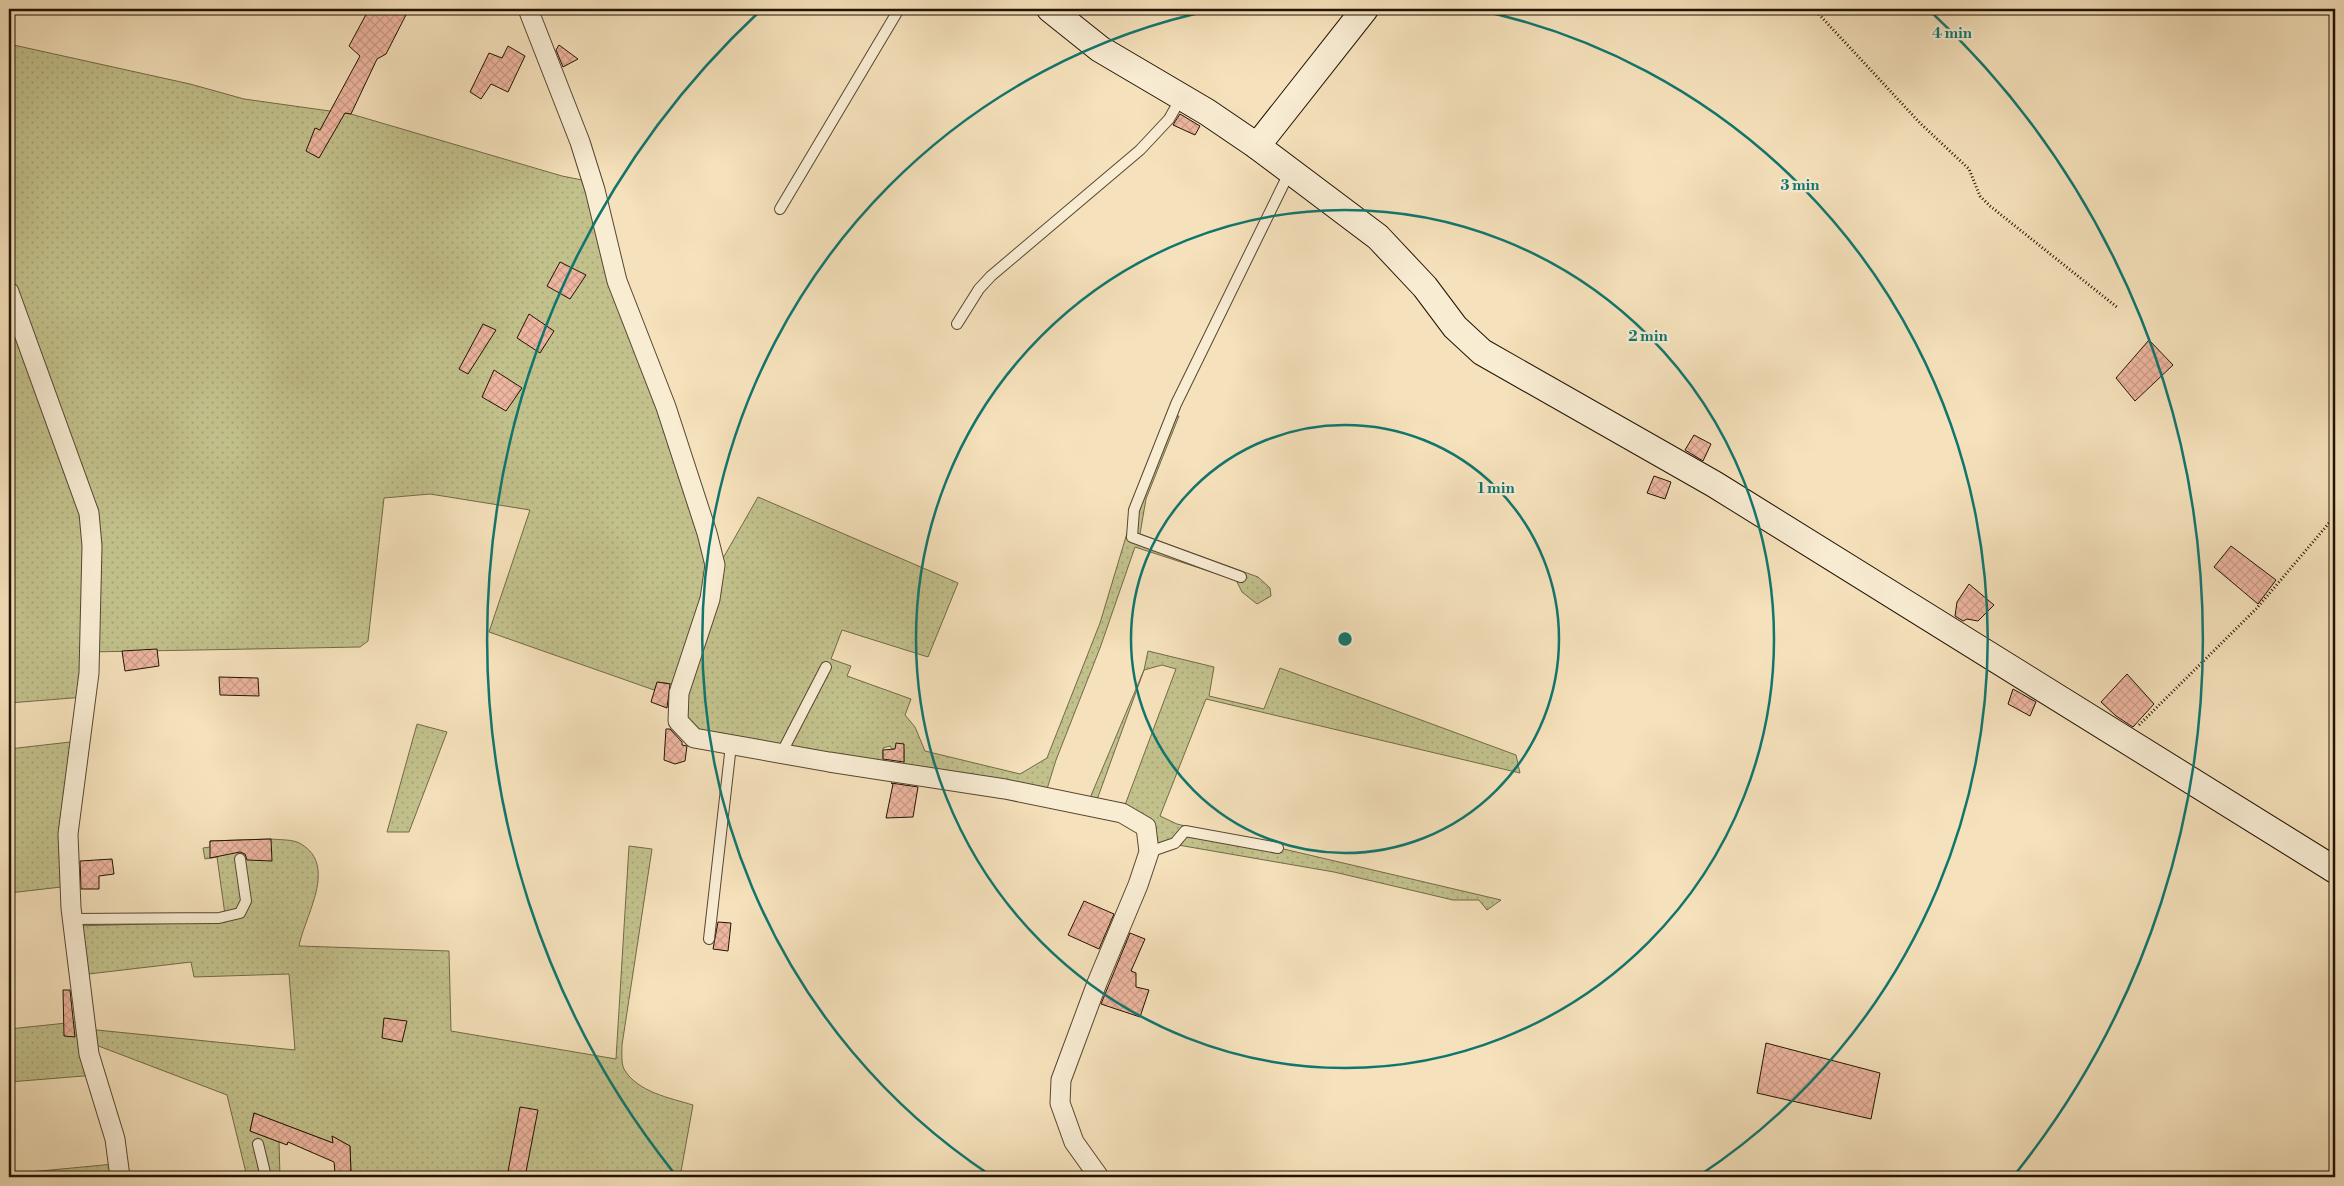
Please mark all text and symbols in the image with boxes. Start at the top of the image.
text: 4 min [1932,24,1973,43]
text: 3 min [1780,176,1820,195]
text: 2 min [1628,327,1668,346]
text: 1 min [1477,479,1515,498]
centre of rings [1336,630,1354,648]

